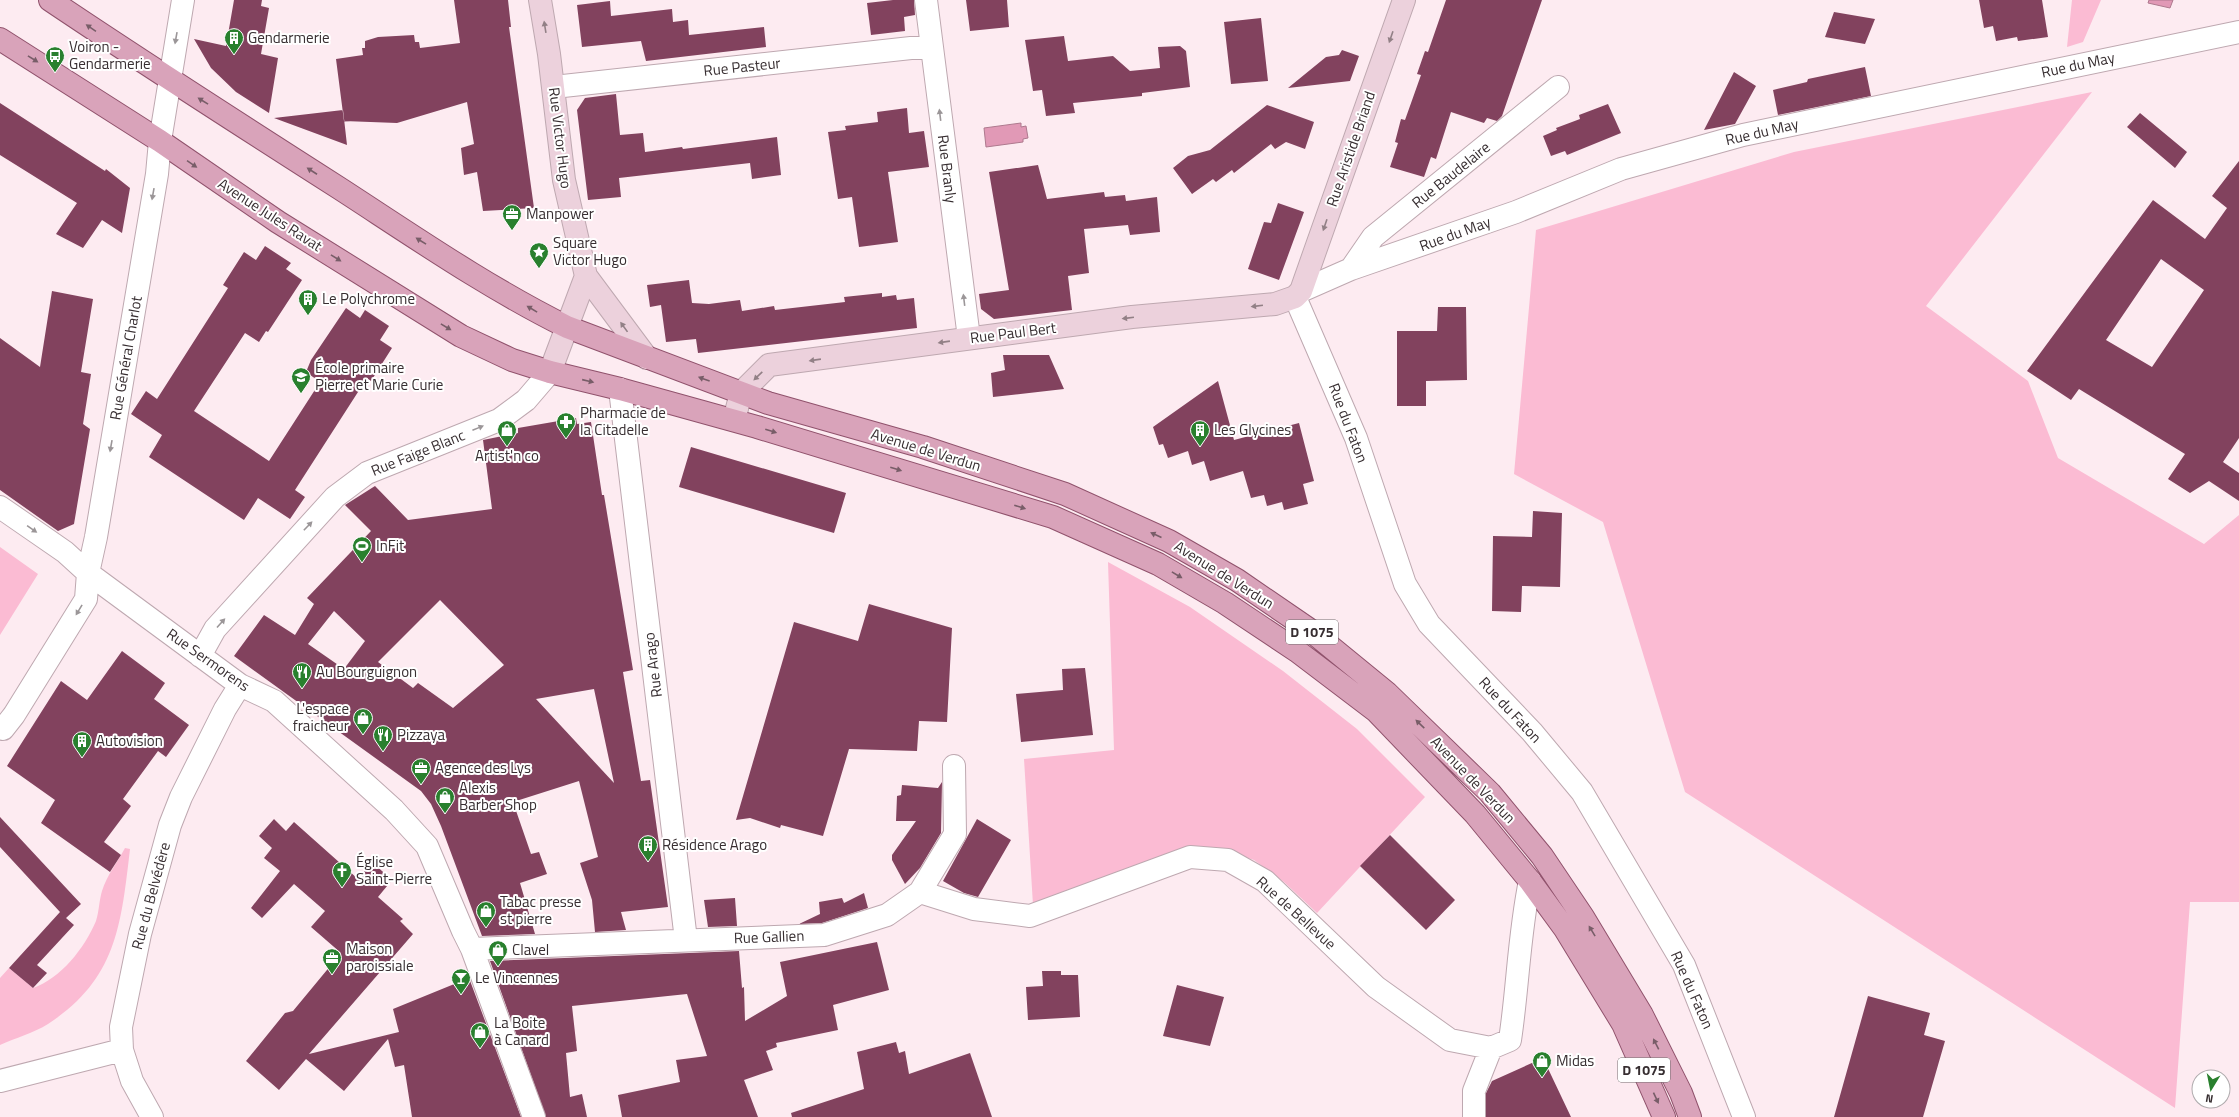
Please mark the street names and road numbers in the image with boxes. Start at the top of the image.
street label: Rue du May [2039,46,2117,84]
street label: Rue Pasteur [702,51,782,82]
street label: Rue Victor Hugo [543,86,578,190]
street label: Rue Aristide Briand [1320,88,1381,210]
street label: Rue du May [1723,112,1801,151]
street label: Rue Branly [932,133,963,204]
street label: Rue Baudelaire [1406,136,1495,213]
street label: Avenue Jules Ravat [214,172,328,257]
street label: Rue du May [1416,210,1494,257]
street label: Rue Général Charlot [103,293,148,422]
street label: Rue Paul Bert [969,316,1058,349]
street label: Rue du Faton [1323,380,1374,466]
street label: Avenue de Verdun [868,422,984,477]
street label: Rue Faige Blanc [367,423,468,482]
street label: Avenue de Verdun [1170,535,1279,614]
road number: D 1075 [1286,620,1338,644]
street label: Rue Sermorens [162,622,255,697]
street label: Rue Arago [637,631,668,699]
street label: Rue du Faton [1474,671,1547,748]
street label: Avenue de Verdun [1426,731,1521,829]
street label: Rue du Belvédère [125,840,176,952]
street label: Rue de Bellevue [1251,870,1341,955]
street label: Rue Gallien [733,924,805,949]
street label: Rue du Faton [1665,947,1720,1033]
road number: D 1075 [1618,1058,1670,1082]

